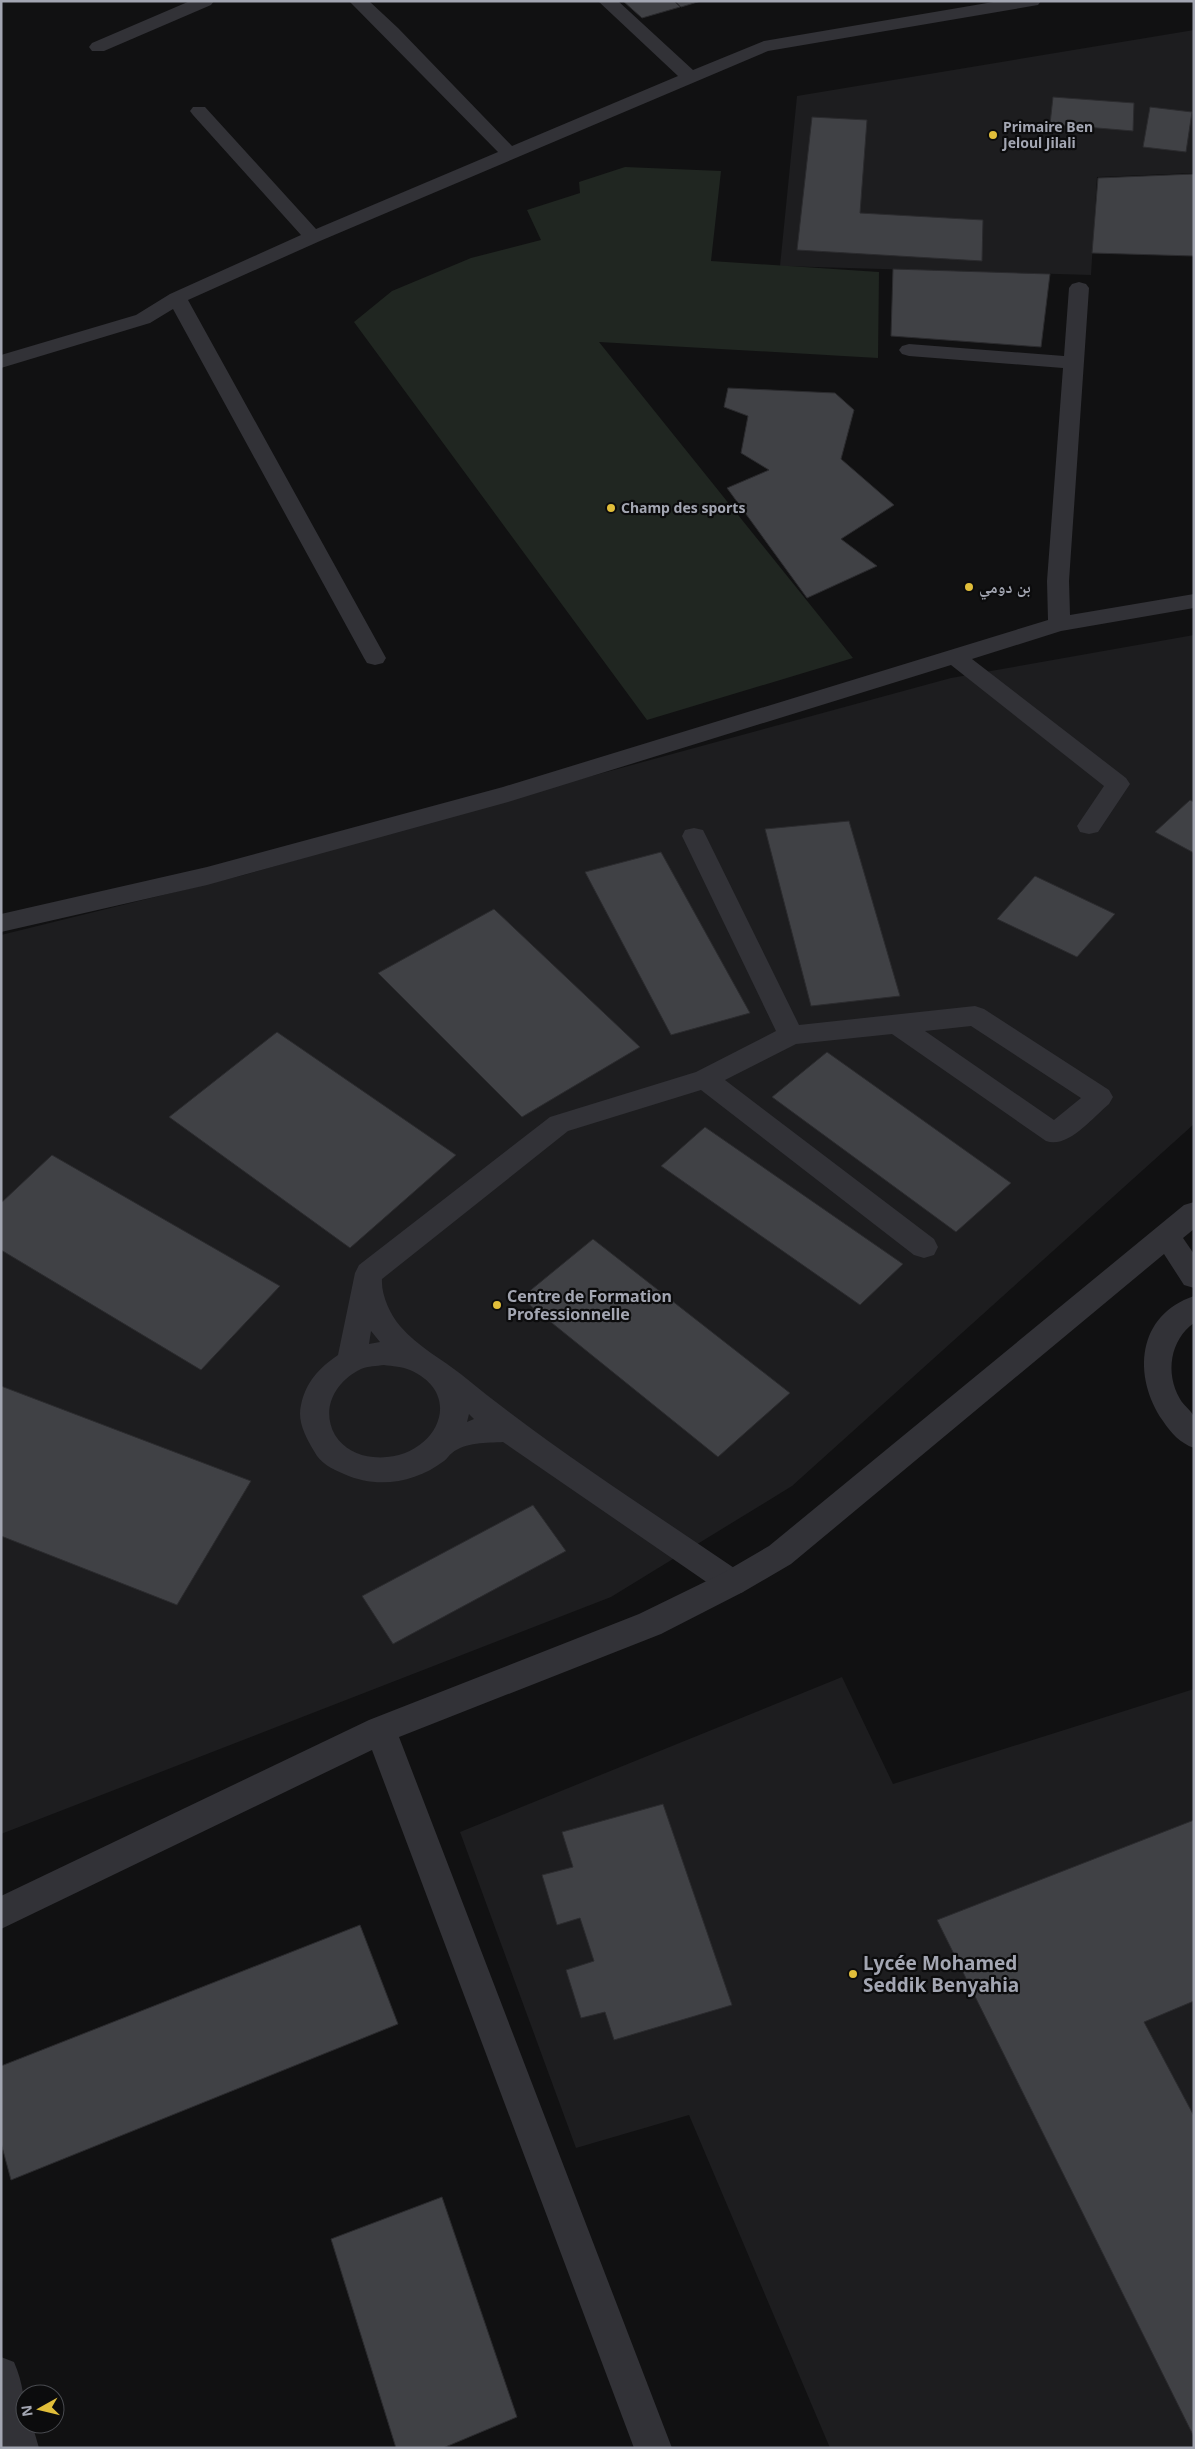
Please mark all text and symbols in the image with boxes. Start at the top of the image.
place label: Primaire Ben Jeloul Jilali [1001,117,1093,152]
marker: Primaire Ben Jeloul Jilali [987,129,999,141]
place label: Champ des sports [621,498,745,517]
marker: Champ des sports [605,502,617,514]
place label: بن دومي [979,576,1031,600]
marker: بن دومي [963,581,975,593]
place label: Centre de Formation Professionnelle [507,1285,672,1325]
marker: Centre de Formation Professionnelle [491,1299,503,1311]
place label: Lycée Mohamed Seddik Benyahia [863,1950,1019,1998]
marker: Lycée Mohamed Seddik Benyahia [847,1968,859,1980]
north arrow [15,2384,65,2434]
text: N [16,2404,37,2418]

